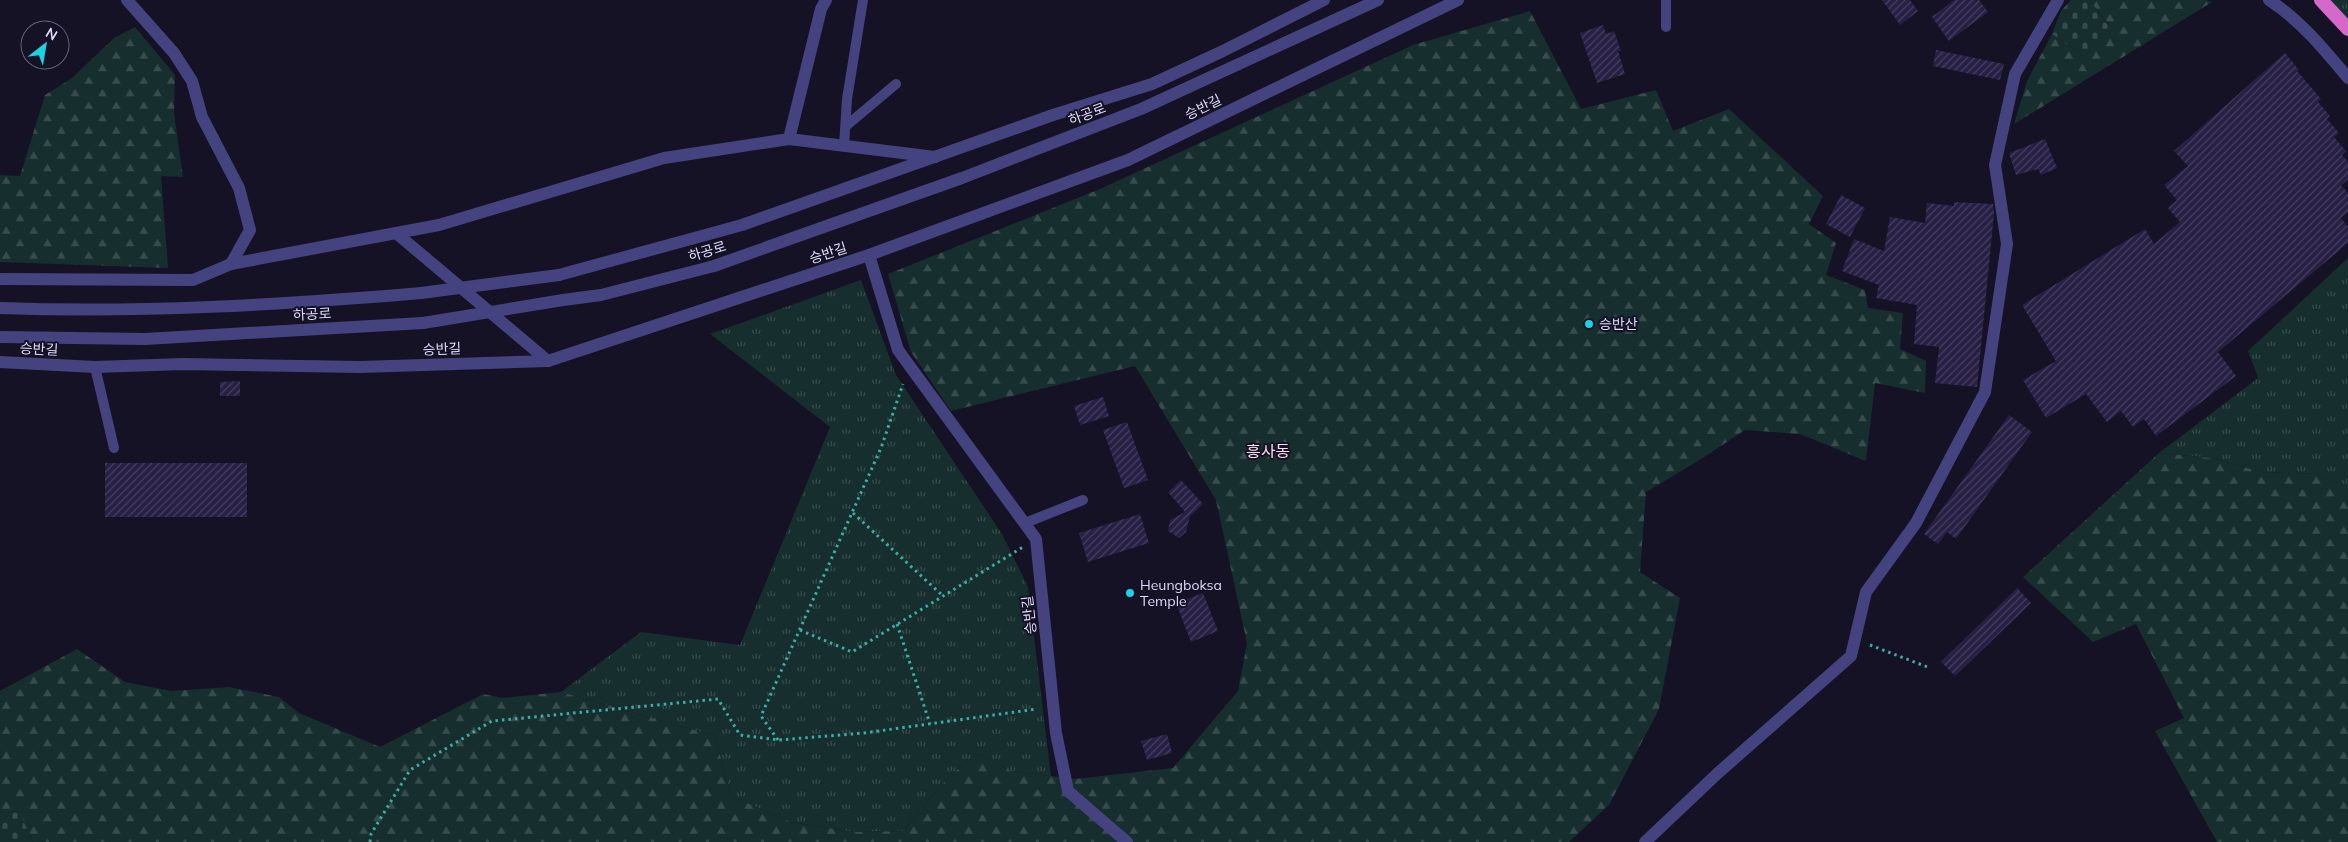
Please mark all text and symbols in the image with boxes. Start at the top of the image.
north arrow [20,20,70,70]
text: N [43,23,61,44]
street label: 승반길 [1182,90,1224,124]
street label: 하공로 [1066,99,1108,129]
street label: 하공로 [686,237,728,265]
street label: 승반길 [807,238,849,268]
street label: 하공로 [292,304,332,324]
place label: 승반산 [1599,315,1638,333]
marker: 승반산 [1583,318,1595,330]
street label: 승반길 [19,339,59,359]
street label: 승반길 [422,339,462,359]
district label: 흥사동 [1246,441,1290,461]
place label: Heungboksa Temple [1140,576,1222,610]
marker: Heungboksa Temple [1124,587,1136,599]
street label: 승반길 [1018,595,1040,635]

